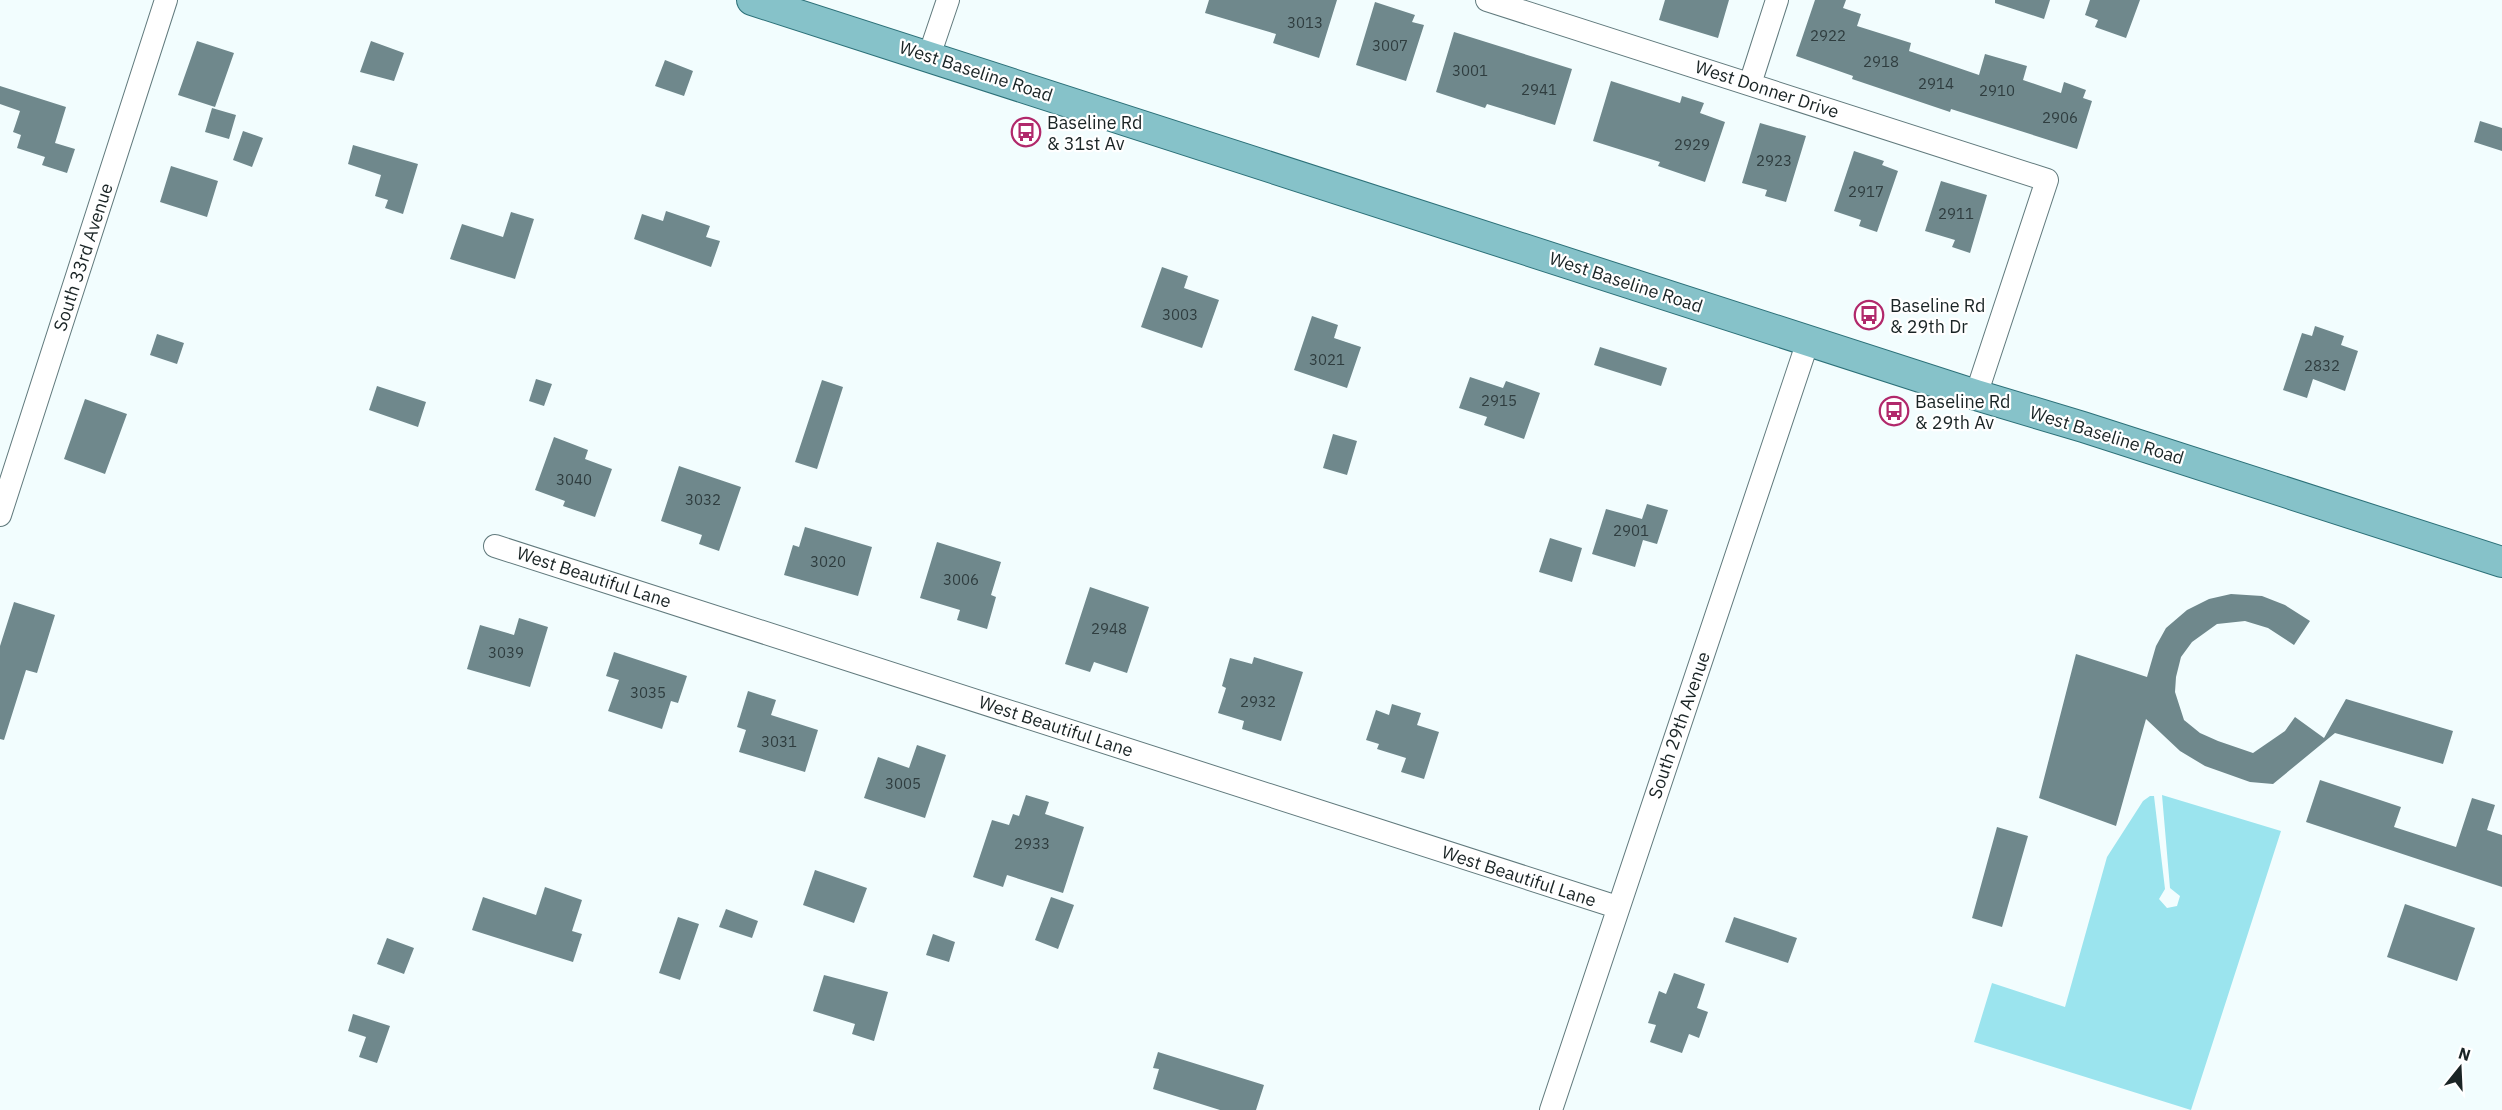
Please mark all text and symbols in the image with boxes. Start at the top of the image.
house number: 3013 [1287,13,1323,32]
house number: 2922 [1810,26,1846,45]
street label: West Baseline Road [896,35,1056,107]
house number: 3007 [1372,36,1408,55]
house number: 2918 [1863,52,1899,71]
street label: West Donner Drive [1692,55,1842,123]
house number: 3001 [1452,61,1488,80]
house number: 2914 [1918,74,1954,93]
house number: 2941 [1521,80,1557,99]
house number: 2910 [1979,81,2015,100]
house number: 2906 [2042,108,2078,127]
place label: Baseline Rd & 31st Av [1047,111,1142,155]
bus stop icon: Baseline Rd & 31st Av [1010,116,1042,148]
house number: 2929 [1674,135,1710,154]
house number: 2923 [1756,151,1792,170]
street label: South 33rd Avenue [48,180,118,334]
house number: 2917 [1848,182,1884,201]
house number: 2911 [1938,204,1974,223]
street label: West Baseline Road [1546,246,1706,318]
place label: Baseline Rd & 29th Dr [1890,294,1985,338]
bus stop icon: Baseline Rd & 29th Dr [1853,299,1885,331]
house number: 3003 [1162,305,1198,324]
house number: 3021 [1309,350,1345,369]
house number: 2832 [2304,356,2340,375]
place label: Baseline Rd & 29th Av [1915,390,2010,434]
house number: 2915 [1481,391,1517,410]
bus stop icon: Baseline Rd & 29th Av [1878,395,1910,427]
street label: West Baseline Road [2027,401,2187,469]
house number: 3040 [556,470,592,489]
house number: 3032 [685,490,721,509]
house number: 2901 [1613,521,1649,540]
street label: West Beautiful Lane [514,541,674,613]
house number: 3020 [810,552,846,571]
house number: 3006 [943,570,979,589]
house number: 2948 [1091,619,1127,638]
house number: 3039 [488,643,524,662]
street label: South 29th Avenue [1643,648,1715,802]
house number: 3035 [630,683,666,702]
street label: West Beautiful Lane [976,690,1136,762]
house number: 2932 [1240,692,1276,711]
house number: 3031 [761,732,797,751]
house number: 3005 [885,774,921,793]
house number: 2933 [1014,834,1050,853]
street label: West Beautiful Lane [1439,840,1599,912]
north arrow [2430,1038,2490,1098]
text: N [2456,1042,2473,1065]

